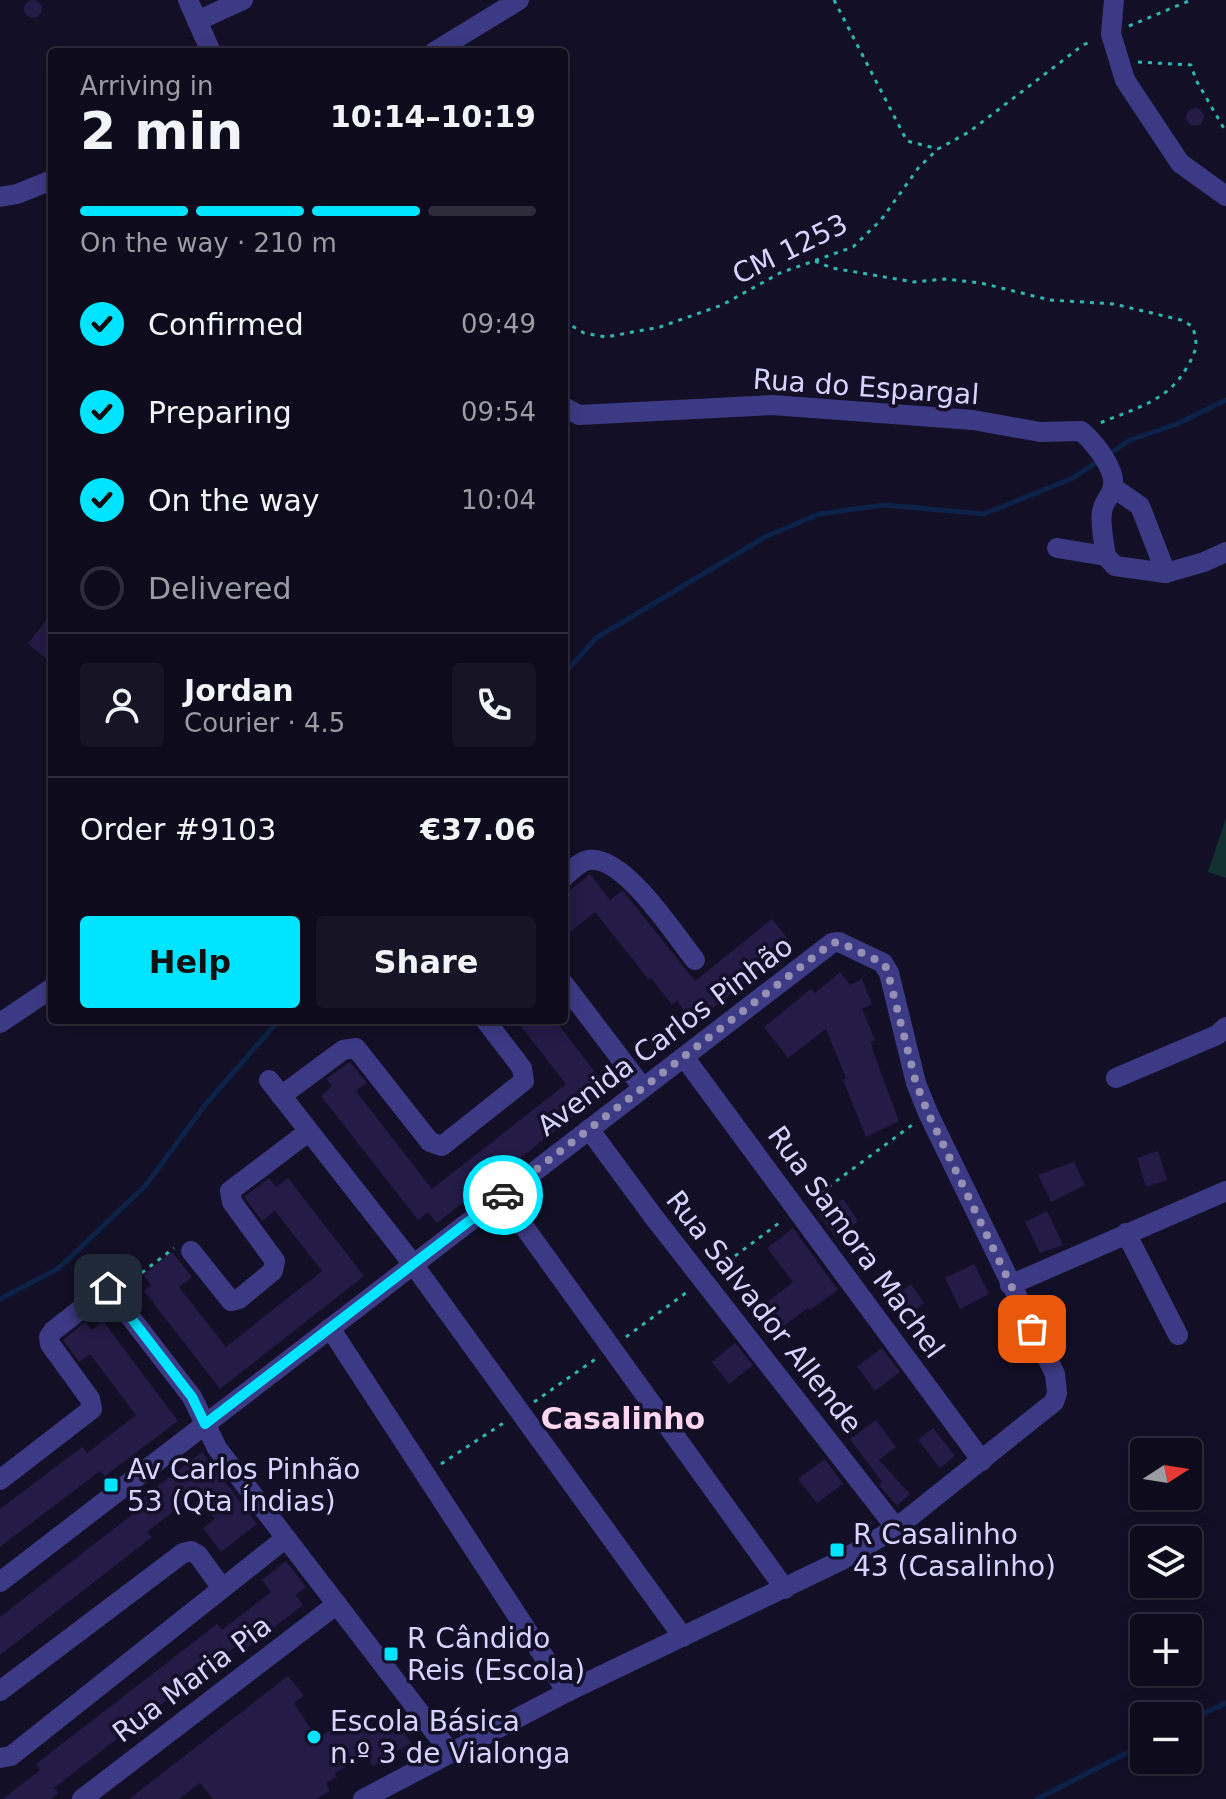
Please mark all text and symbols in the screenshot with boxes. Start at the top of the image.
text: Arriving in [80,71,214,101]
text: 10:14–10:19 [330,99,536,134]
text: 2 min [80,101,243,161]
street label: CM 1253 [727,207,853,291]
text: On the way · 210 m [80,228,337,258]
icon: check [80,302,124,346]
text: Confirmed [148,307,304,342]
text: 09:49 [461,309,536,339]
street label: Rua do Espargal [752,363,980,411]
icon: check [80,390,124,434]
text: Preparing [148,395,292,430]
text: 09:54 [461,397,536,427]
icon: check [80,478,124,522]
text: On the way [148,483,320,518]
text: 10:04 [461,485,536,515]
text: Delivered [148,571,292,606]
button: person [80,663,164,747]
button: phone [452,663,536,747]
text: Jordan [184,673,294,708]
text: Courier · 4.5 [184,708,345,738]
text: Order #9103 [80,812,276,847]
text: €37.06 [420,812,536,847]
button: Help [80,916,300,1008]
button: Share [316,916,536,1008]
street label: Avenida Carlos Pinhão [531,929,799,1143]
street label: Rua Samora Machel [761,1120,951,1364]
courier [463,1155,543,1235]
icon: car [481,1173,525,1217]
street label: Rua Salvador Allende [659,1184,869,1440]
pin [74,1254,142,1322]
icon: home [86,1266,130,1310]
pin [998,1295,1066,1363]
icon: bag [1010,1307,1054,1351]
district label: Casalinho [541,1401,705,1436]
north arrow [1130,1438,1202,1510]
map controls [1130,1438,1202,1774]
place label: Av Carlos Pinhão 53 (Qta Índias) [127,1453,360,1518]
marker: Av Carlos Pinhão 53 (Qta Índias) [102,1476,120,1494]
place label: R Casalinho 43 (Casalinho) [853,1518,1056,1583]
button: layers [1130,1526,1202,1598]
marker: R Casalinho 43 (Casalinho) [828,1541,846,1559]
street label: Rua Maria Pia [106,1609,278,1749]
button: + [1130,1614,1202,1686]
place label: R Cândido Reis (Escola) [407,1622,585,1687]
marker: R Cândido Reis (Escola) [382,1645,400,1663]
button: − [1130,1702,1202,1774]
place label: Escola Básica n.º 3 de Vialonga [330,1705,570,1770]
marker: Escola Básica n.º 3 de Vialonga [305,1728,323,1746]

